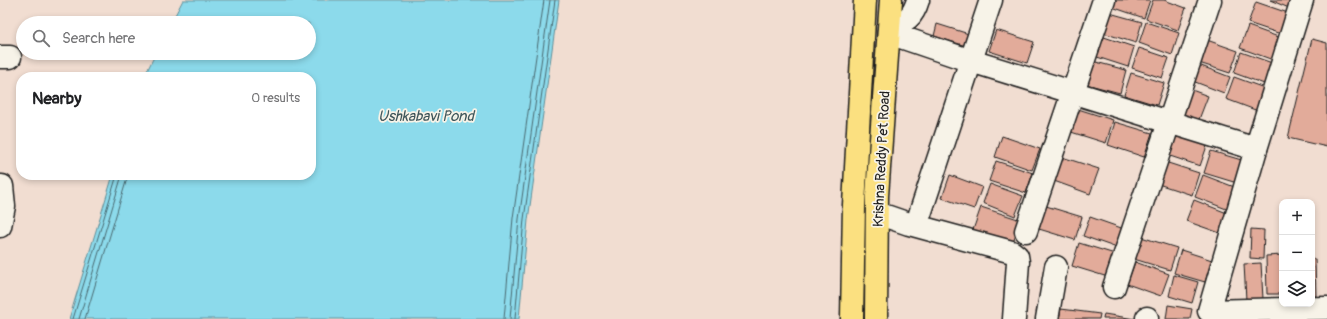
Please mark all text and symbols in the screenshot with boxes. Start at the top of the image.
search box [16,16,316,60]
icon: search [30,27,52,49]
text: Search here [62,29,135,48]
text: Nearby [32,88,81,109]
text: 0 results [251,90,300,106]
street label: Krishna Reddy Pet Road [869,90,894,228]
water label: Ushkabavi Pond [378,107,476,126]
map controls [1279,199,1315,307]
button: + [1279,199,1315,235]
button: − [1279,235,1315,271]
button: layers [1279,271,1315,307]

